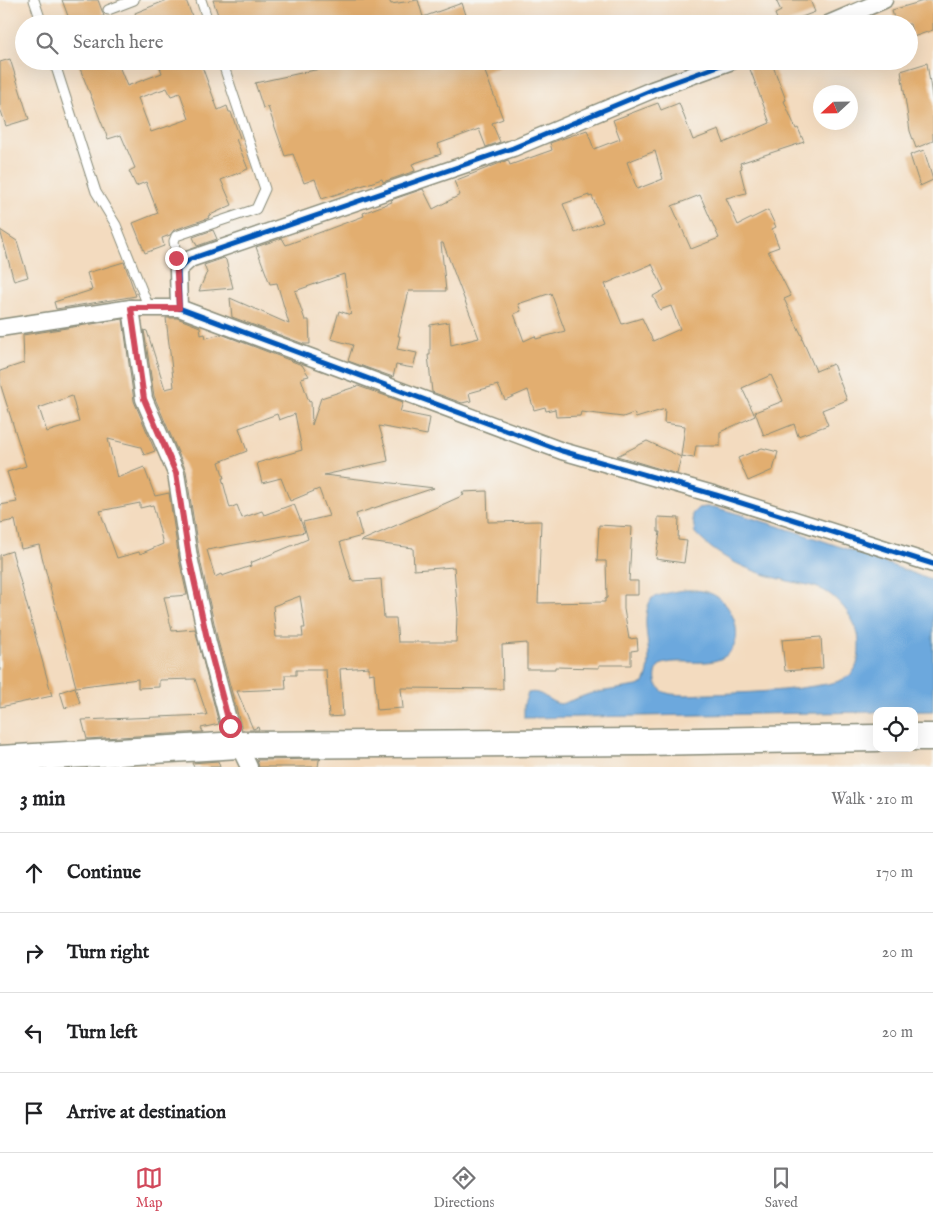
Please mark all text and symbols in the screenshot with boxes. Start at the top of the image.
search box [15,15,918,70]
icon: search [33,29,61,57]
text: Search here [73,31,164,55]
north arrow [813,85,858,130]
route end [165,247,188,270]
map controls [873,707,918,752]
button: locate [873,707,918,752]
route start [219,715,242,738]
text: 3 min [20,786,65,813]
text: Walk · 210 m [831,790,913,810]
icon: ahead [20,859,48,887]
text: Continue [67,861,141,885]
text: 170 m [876,863,913,883]
icon: right [20,939,48,967]
text: Turn right [67,941,149,965]
text: 20 m [882,943,913,963]
icon: left [20,1019,48,1047]
text: Turn left [67,1021,138,1045]
text: 20 m [882,1023,913,1043]
icon: arrive [20,1099,48,1127]
text: Arrive at destination [67,1101,226,1125]
tab: Map [135,1164,163,1212]
tab: Directions [433,1164,494,1212]
tab: Saved [765,1164,798,1212]

